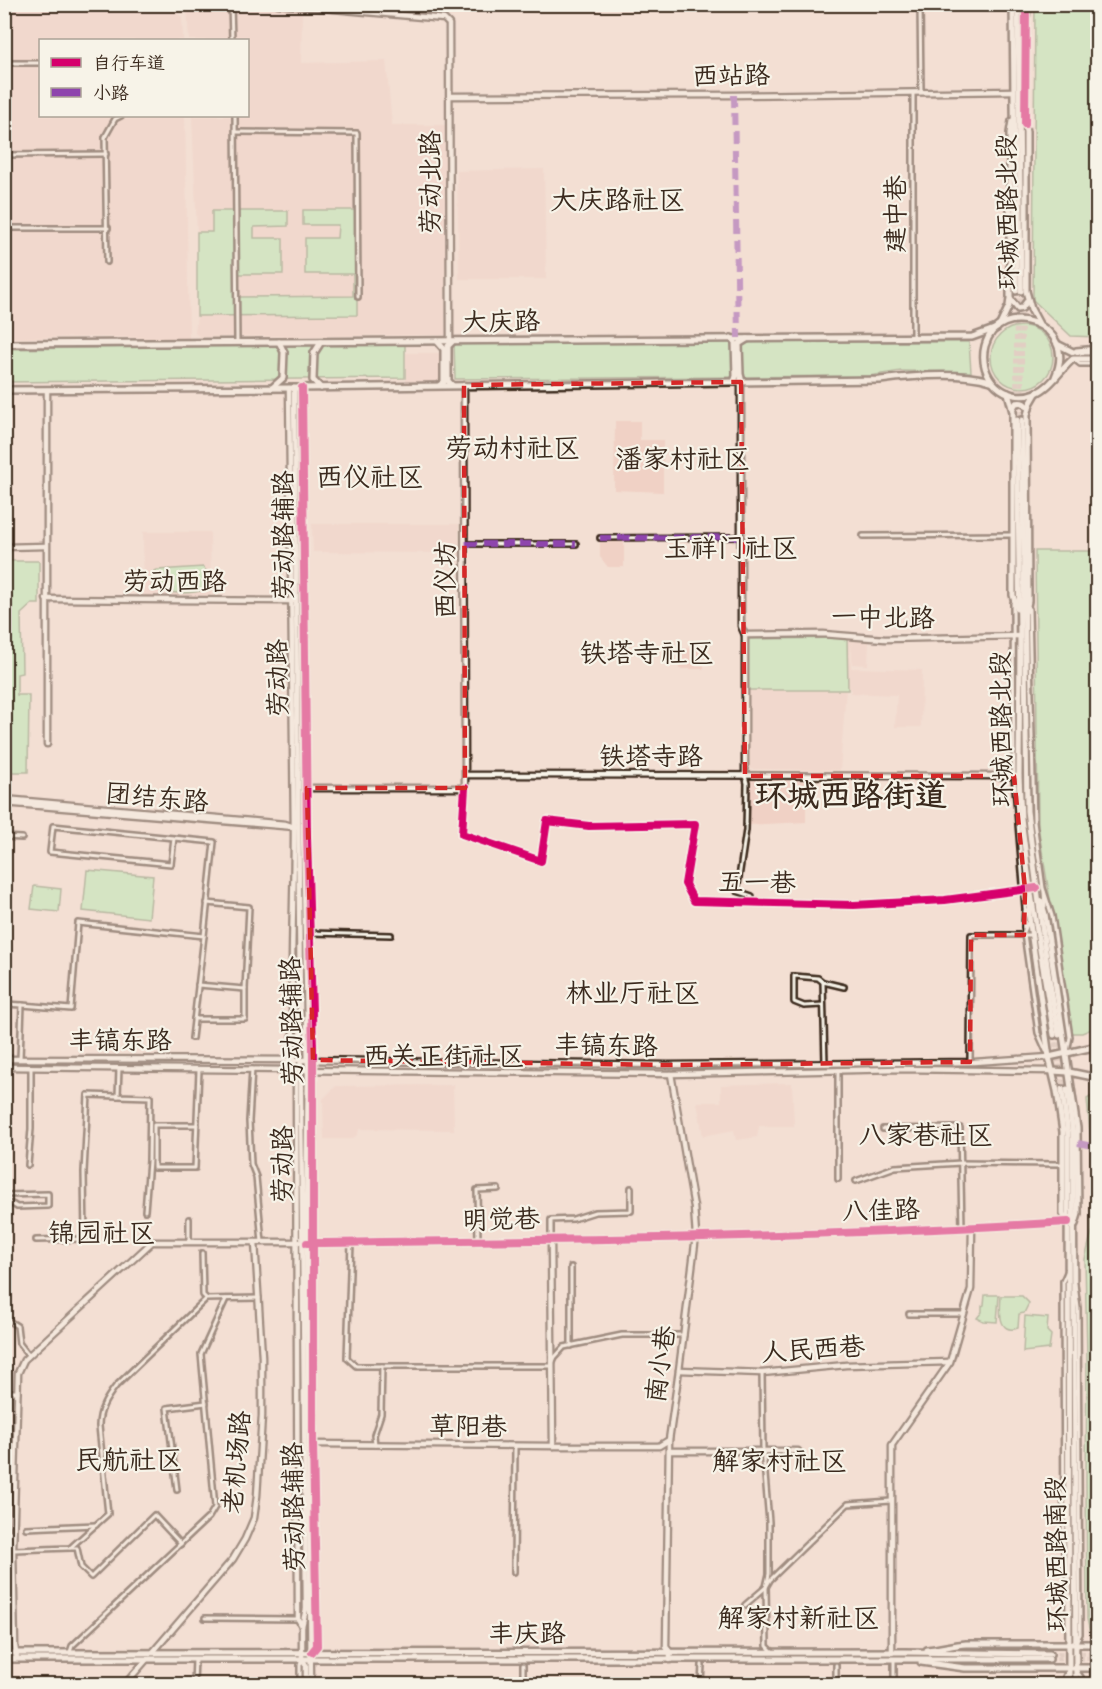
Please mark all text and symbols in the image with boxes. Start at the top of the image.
legend [39,39,249,117]
text: 自行车道 [93,52,165,74]
street label: 西站路 [692,58,770,93]
text: 小路 [93,82,129,104]
street label: 劳动北路 [414,130,447,234]
street label: 环城西路北段 [990,134,1025,290]
street label: 建中巷 [879,175,912,253]
district label: 大庆路社区 [551,183,686,217]
street label: 大庆路 [462,304,540,339]
district label: 劳动村社区 [446,431,581,465]
district label: 潘家村社区 [616,442,751,476]
district label: 西仪社区 [316,460,424,494]
street label: 劳动路辅路 [267,470,300,600]
district label: 玉祥门社区 [664,531,799,565]
street label: 西仪坊 [429,541,462,619]
street label: 劳动西路 [123,565,227,598]
street label: 一中北路 [831,600,935,635]
district label: 铁塔寺社区 [580,636,715,670]
street label: 劳动路 [260,639,295,717]
street label: 环城西路北段 [984,651,1019,807]
street label: 铁塔寺路 [599,740,703,773]
district label: 环城西路街道 [755,775,947,816]
street label: 团结东路 [104,777,210,818]
street label: 五一巷 [718,865,796,900]
street label: 劳动路辅路 [274,956,309,1086]
district label: 林业厅社区 [566,976,701,1010]
street label: 丰镐东路 [68,1024,172,1057]
street label: 丰镐东路 [554,1028,658,1063]
district label: 西关正街社区 [363,1039,525,1073]
district label: 八家巷社区 [859,1118,994,1152]
street label: 劳动路 [266,1125,299,1203]
street label: 八佳路 [841,1193,921,1228]
street label: 明觉巷 [462,1202,540,1237]
district label: 锦园社区 [48,1216,156,1250]
street label: 南小巷 [639,1323,682,1405]
street label: 人民西巷 [760,1329,866,1370]
street label: 老机场路 [216,1409,257,1515]
street label: 草阳巷 [429,1409,507,1444]
street label: 劳动路辅路 [276,1442,311,1572]
district label: 民航社区 [75,1443,183,1477]
district label: 解家村社区 [713,1444,848,1478]
street label: 环城西路南段 [1039,1476,1074,1632]
district label: 解家村新社区 [718,1601,880,1635]
street label: 丰庆路 [488,1617,566,1650]

